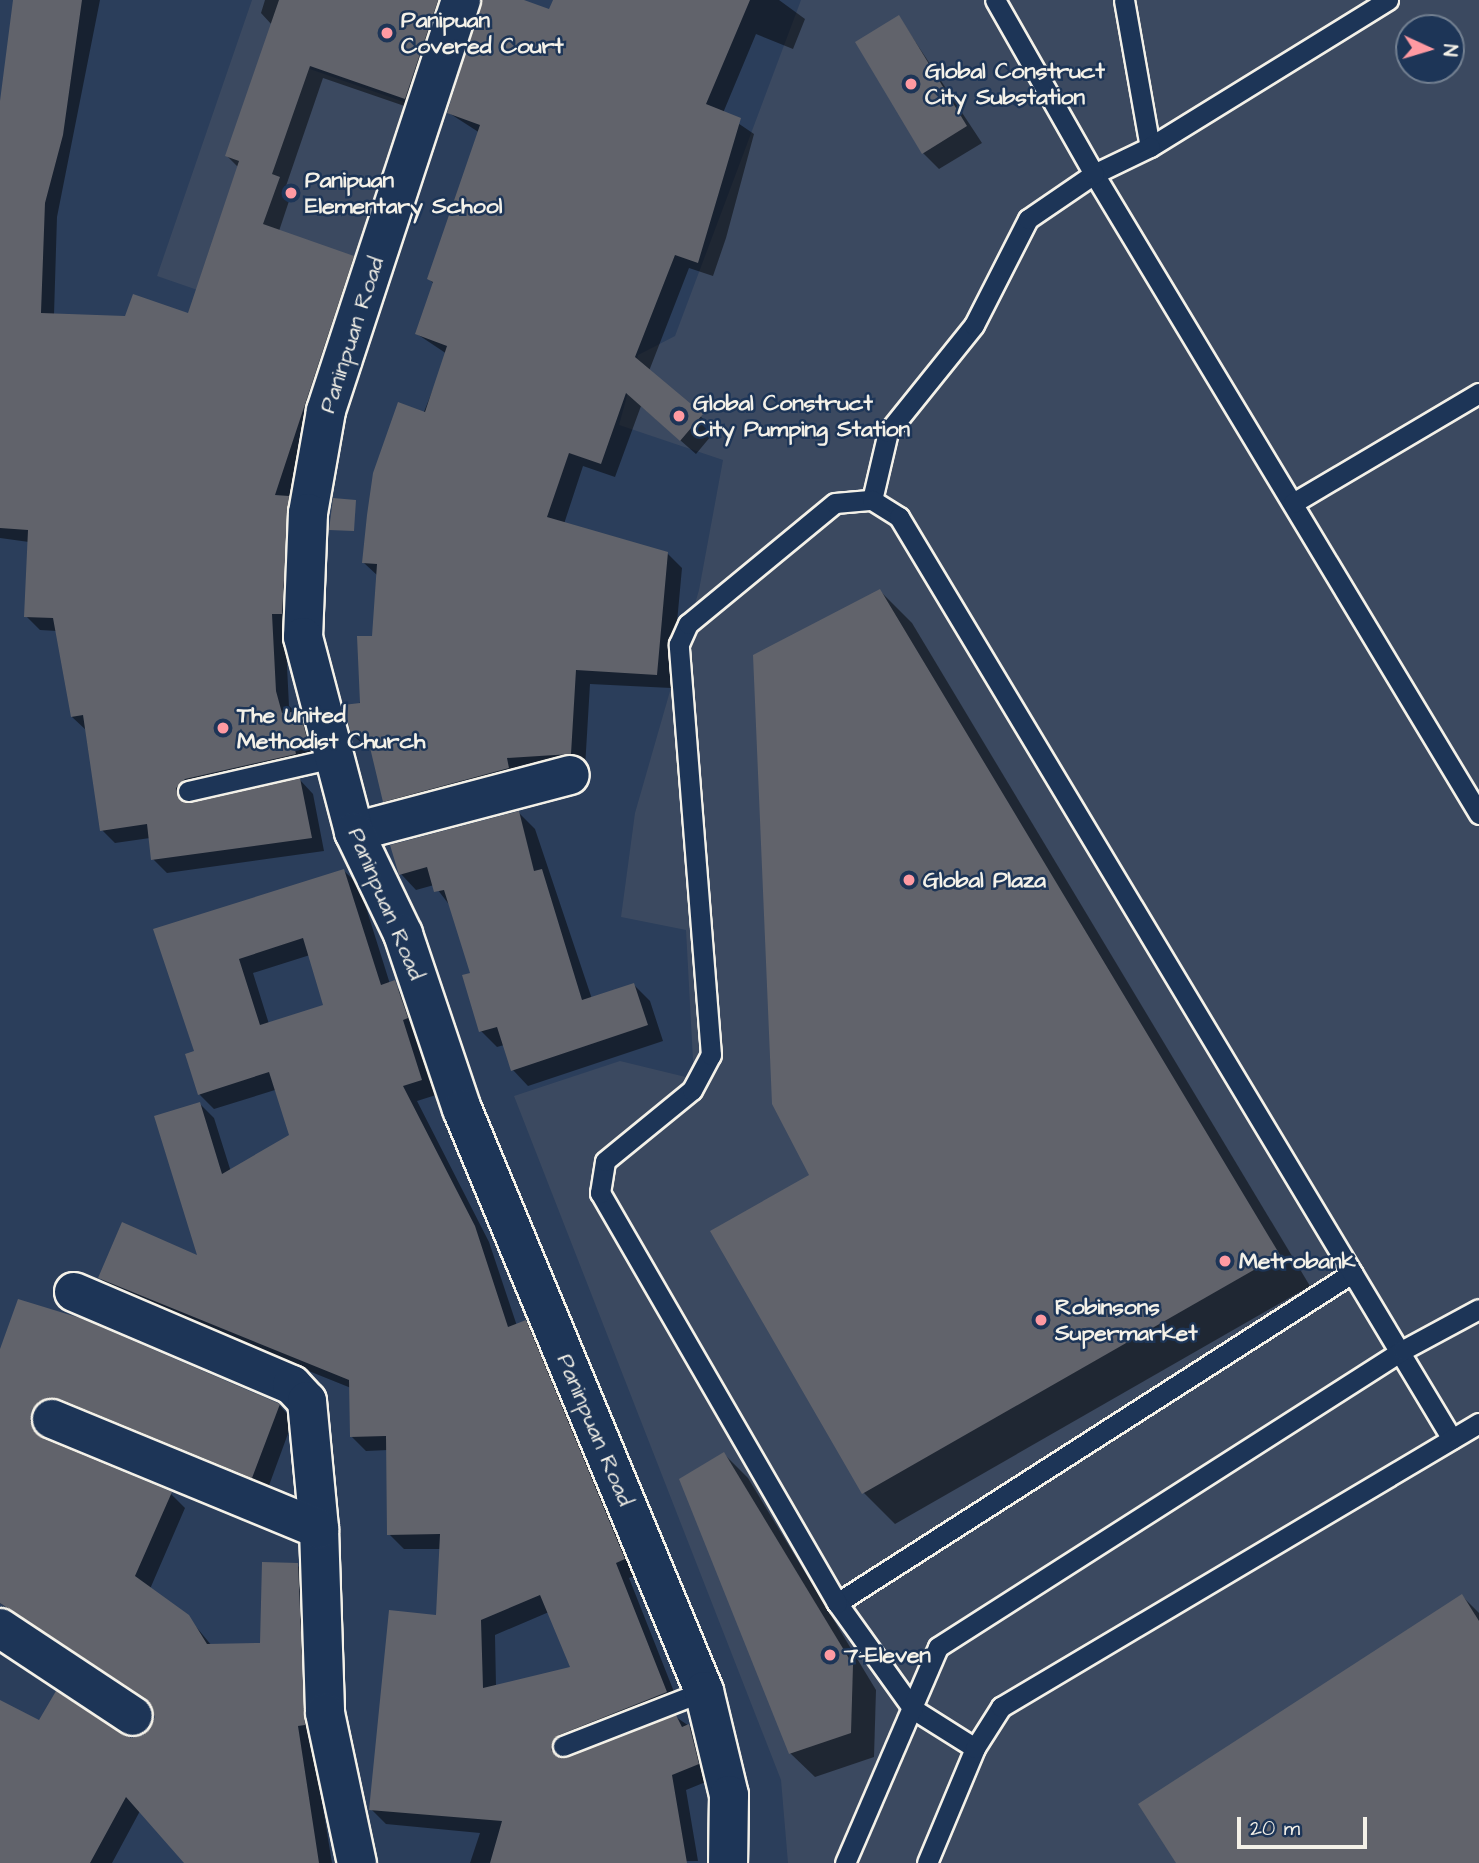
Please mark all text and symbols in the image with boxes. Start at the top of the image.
place label: Panipuan Covered Court [401,6,564,60]
north arrow [1395,14,1465,84]
marker: Panipuan Covered Court [379,25,395,41]
text: N [1436,43,1463,57]
place label: Global Construct City Substation [925,57,1105,111]
marker: Global Construct City Substation [903,76,919,92]
place label: Panipuan Elementary School [305,166,502,220]
marker: Panipuan Elementary School [283,185,299,201]
street label: Paninpuan Road [314,253,390,417]
place label: Global Construct City Pumping Station [693,389,910,443]
marker: Global Construct City Pumping Station [671,408,687,424]
place label: The United Methodist Church [237,701,425,755]
marker: The United Methodist Church [215,720,231,736]
street label: Paninpuan Road [342,824,430,984]
place label: Global Plaza [923,866,1046,894]
marker: Global Plaza [901,872,917,888]
place label: Metrobank [1239,1247,1356,1275]
marker: Metrobank [1217,1253,1233,1269]
place label: Robinsons Supermarket [1055,1293,1198,1347]
marker: Robinsons Supermarket [1033,1312,1049,1328]
street label: Paninpuan Road [551,1350,639,1510]
place label: 7-Eleven [844,1641,931,1669]
marker: 7-Eleven [822,1647,838,1663]
scale bar [1241,1804,1370,1848]
text: 20 m [1250,1814,1300,1843]

